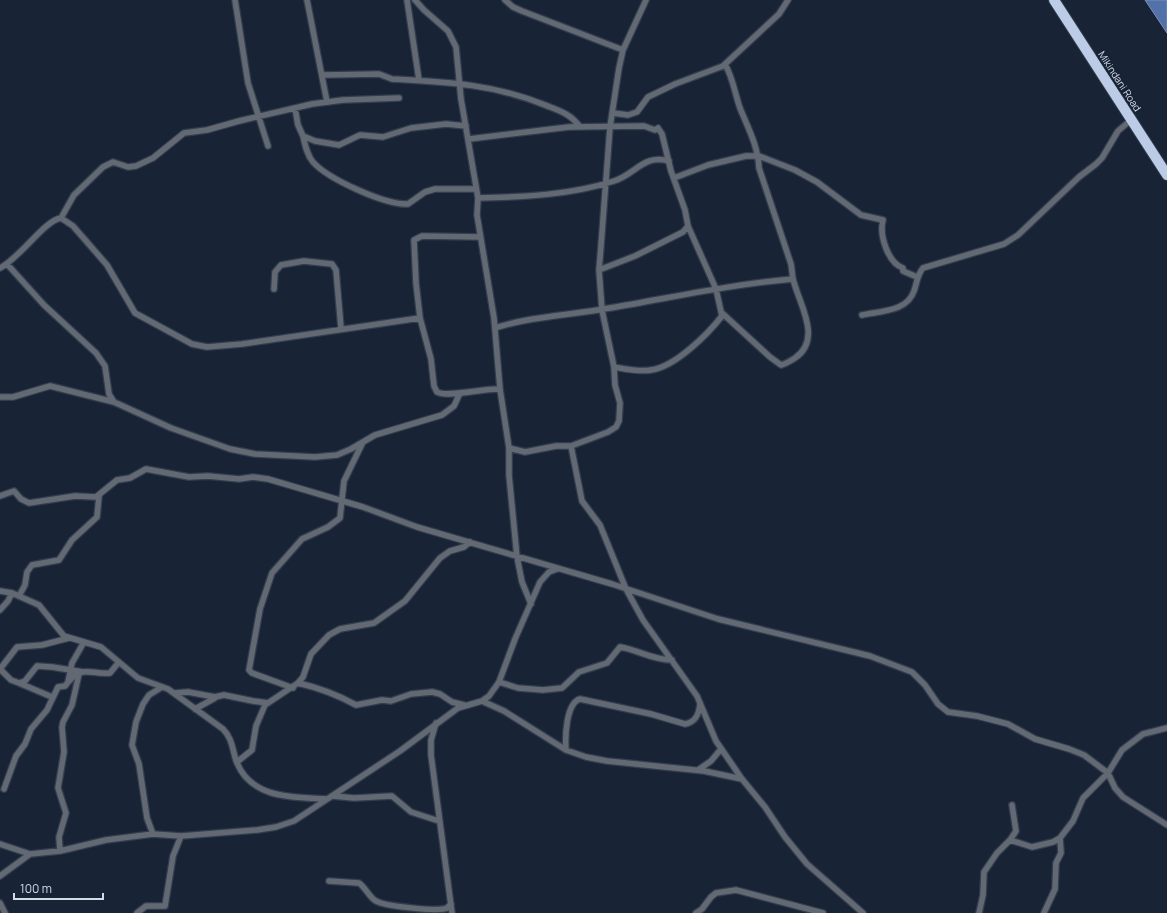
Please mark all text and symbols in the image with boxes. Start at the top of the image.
street label: Mikindani Road [1095,48,1145,114]
scale bar [14,875,103,901]
text: 100 m [20,880,52,897]

